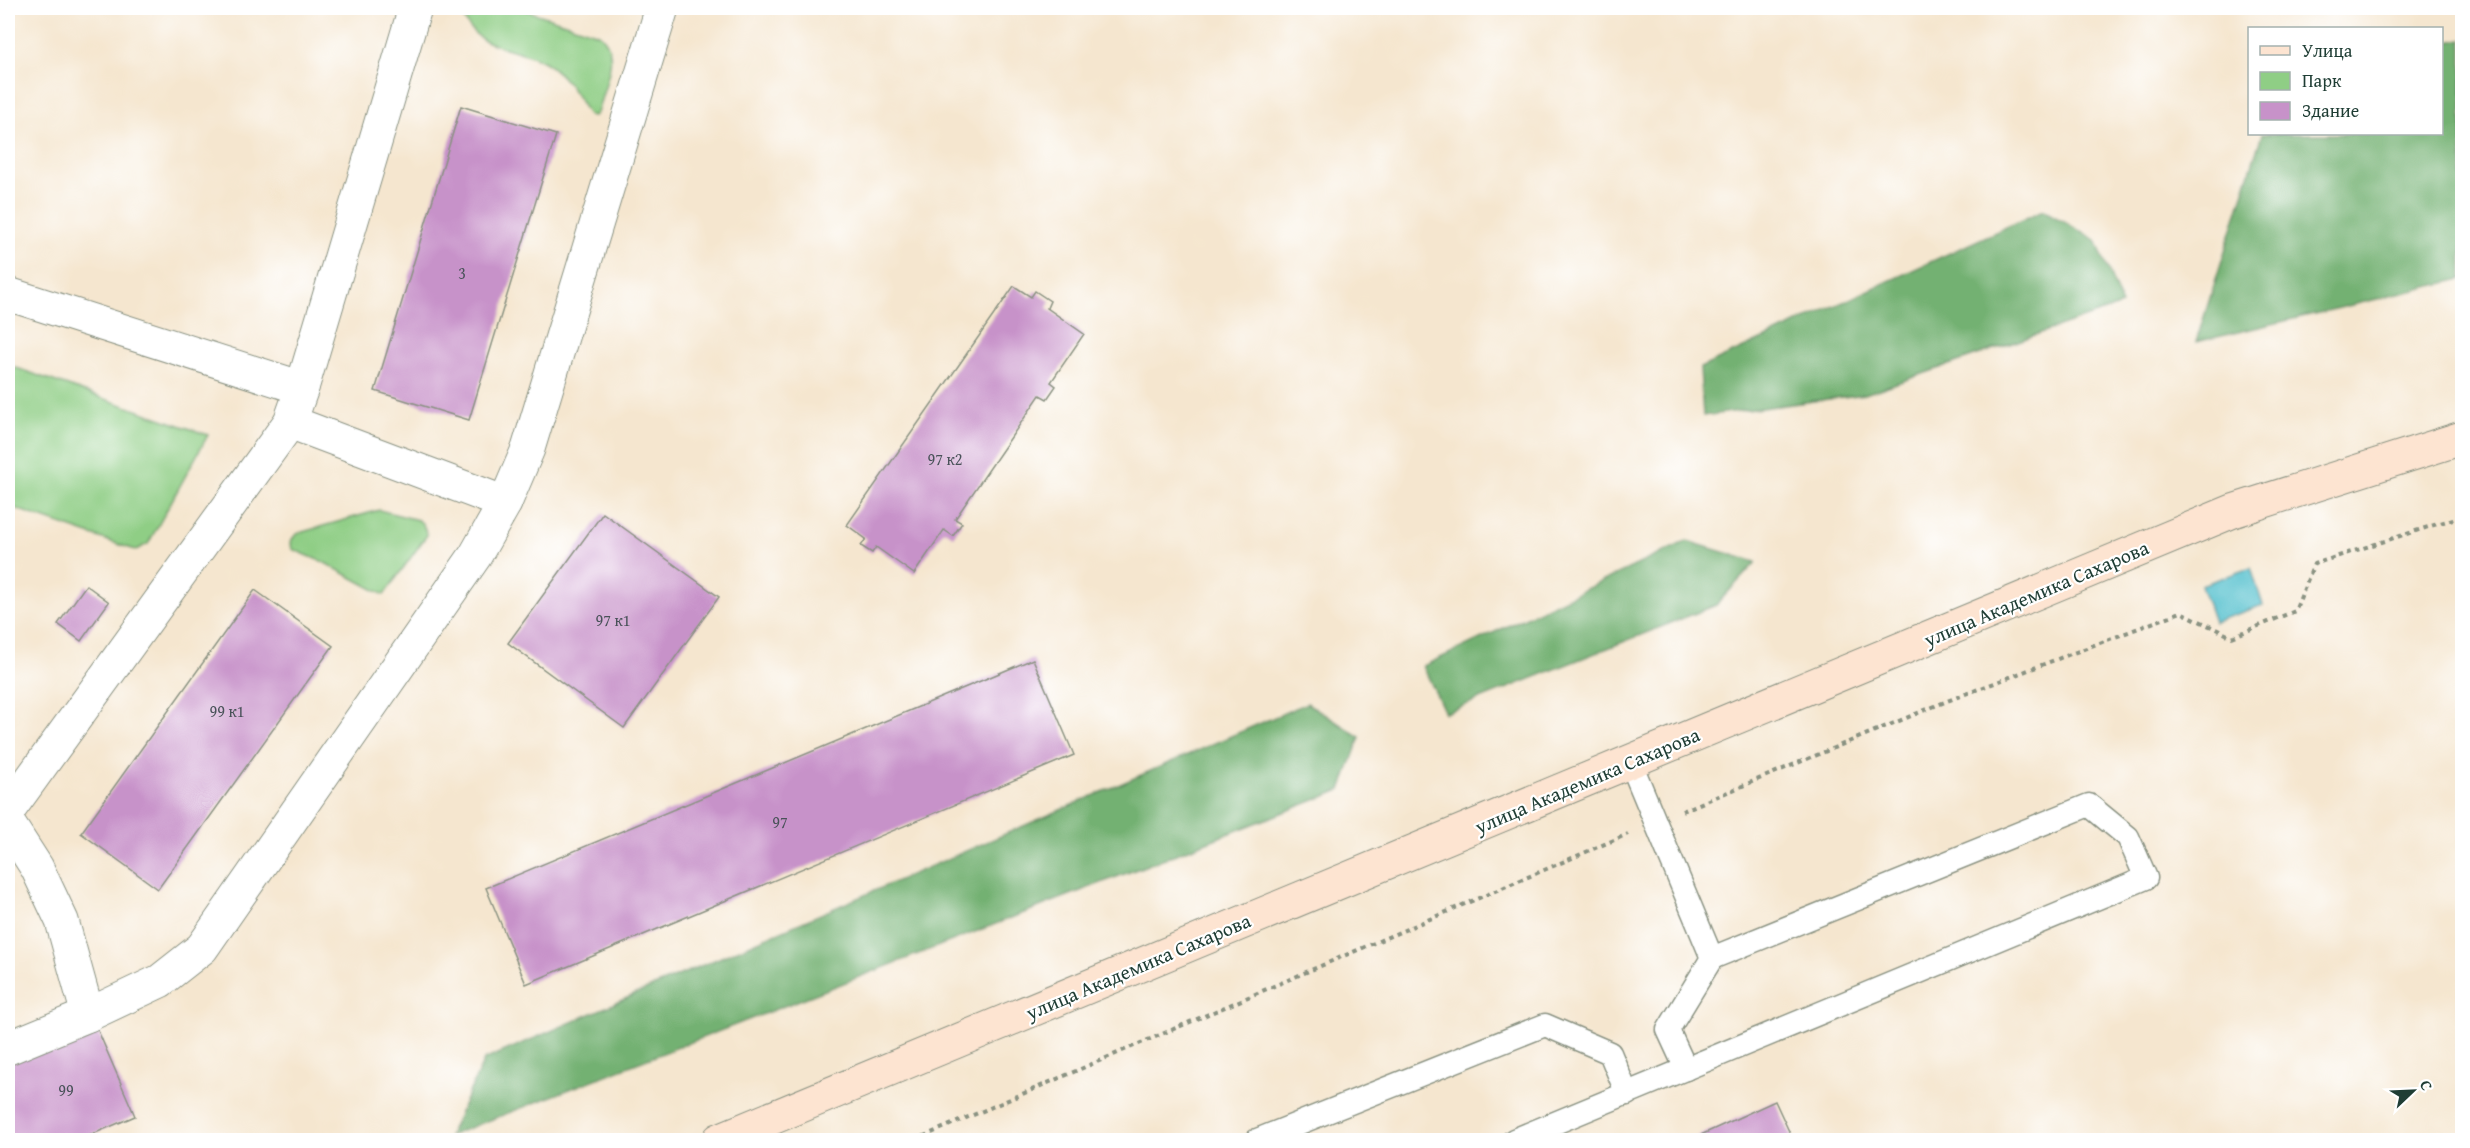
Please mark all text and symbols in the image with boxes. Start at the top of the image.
legend [2248,27,2443,135]
text: Улица [2302,37,2353,64]
text: Парк [2302,67,2342,94]
text: Здание [2302,97,2359,124]
house number: 3 [458,261,466,285]
house number: 97 к2 [927,447,963,471]
street label: улица Академика Сахарова [1918,532,2153,654]
house number: 97 к1 [595,608,631,632]
house number: 99 к1 [209,699,245,723]
street label: улица Академика Сахарова [1469,719,1704,841]
house number: 97 [772,810,788,834]
street label: улица Академика Сахарова [1020,905,1255,1027]
north arrow [2383,1061,2443,1121]
text: С [2414,1076,2440,1094]
house number: 99 [58,1078,74,1102]

